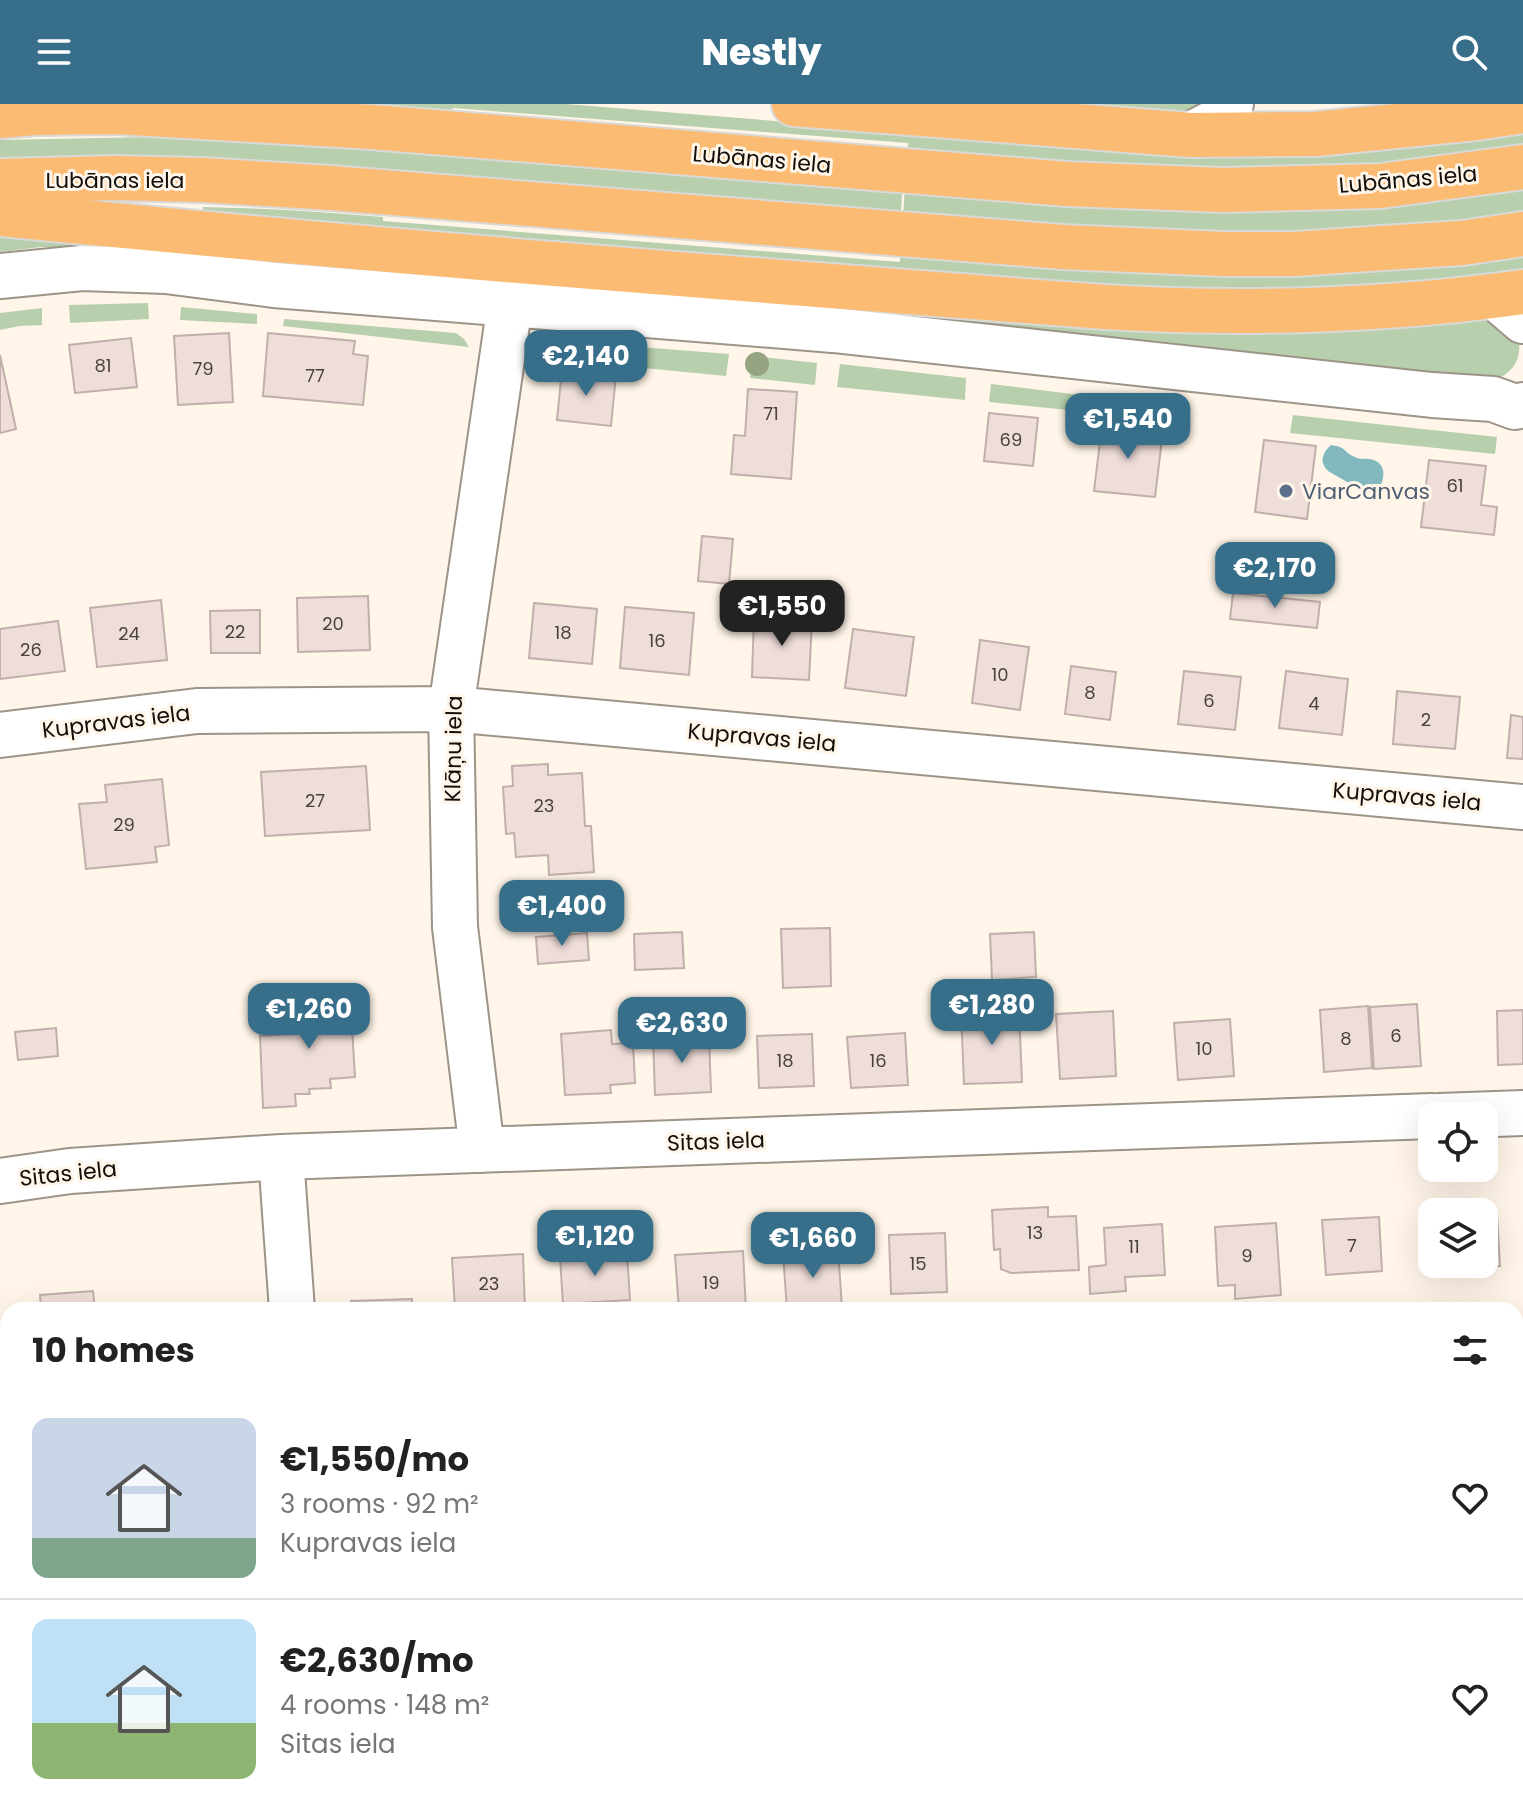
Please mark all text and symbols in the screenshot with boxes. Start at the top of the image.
text: Nestly [702,27,822,78]
icon: menu [32,30,76,74]
icon: search [1447,30,1491,74]
street label: Lubānas iela [691,138,833,181]
street label: Lubānas iela [1337,158,1479,201]
street label: Lubānas iela [46,165,184,196]
pin: €2,140 [521,330,651,398]
text: €2,140 [542,338,630,374]
house number: 81 [94,353,112,378]
house number: 79 [192,356,214,381]
house number: 77 [305,363,325,388]
pin: €1,540 [1063,393,1193,461]
house number: 71 [763,401,779,426]
text: €1,540 [1083,401,1173,437]
house number: 69 [1000,427,1022,452]
house number: 61 [1446,473,1464,498]
place label: ViarCanvas [1302,476,1430,507]
marker: ViarCanvas [1277,482,1295,500]
pin: €2,170 [1210,542,1340,610]
text: €2,170 [1233,550,1317,586]
pin: €1,550 [717,580,847,648]
text: €1,550 [738,588,826,624]
house number: 20 [322,611,344,636]
house number: 22 [225,619,245,644]
house number: 18 [554,620,572,645]
house number: 24 [118,621,140,646]
house number: 16 [648,628,666,653]
house number: 26 [20,637,42,662]
house number: 10 [991,662,1009,687]
house number: 8 [1084,680,1096,705]
house number: 6 [1203,688,1215,713]
house number: 4 [1308,691,1320,716]
street label: Klāņu iela [437,695,470,803]
street label: Kupravas iela [40,697,192,746]
house number: 2 [1421,707,1431,732]
street label: Kupravas iela [686,716,838,759]
street label: Kupravas iela [1331,775,1483,818]
house number: 27 [305,788,325,813]
house number: 23 [534,793,554,818]
house number: 29 [113,812,135,837]
pin: €1,400 [497,880,627,948]
text: €1,400 [517,888,607,924]
pin: €1,280 [927,979,1057,1047]
pin: €1,260 [244,983,374,1051]
text: €1,280 [949,987,1035,1023]
text: €1,260 [266,991,352,1027]
pin: €2,630 [617,997,747,1065]
text: €2,630 [636,1005,728,1041]
house number: 6 [1390,1023,1402,1048]
house number: 8 [1340,1026,1352,1051]
house number: 10 [1195,1036,1213,1061]
house number: 18 [776,1048,794,1073]
house number: 16 [869,1048,887,1073]
map controls [1418,1102,1498,1278]
button: locate [1418,1102,1498,1182]
street label: Sitas iela [667,1124,765,1159]
street label: Sitas iela [18,1153,118,1194]
button: layers [1418,1198,1498,1278]
pin: €1,120 [530,1210,660,1278]
pin: €1,660 [748,1212,878,1280]
text: €1,120 [555,1218,635,1254]
text: €1,660 [769,1220,857,1256]
house number: 13 [1027,1220,1043,1245]
house number: 7 [1347,1233,1357,1258]
house number: 11 [1128,1234,1140,1259]
house number: 9 [1241,1243,1253,1268]
house number: 15 [909,1251,927,1276]
house number: 19 [702,1270,720,1295]
house number: 23 [479,1271,499,1296]
text: 10 homes [32,1326,195,1374]
icon: filters [1448,1328,1492,1372]
text: €1,550/mo [280,1435,469,1483]
icon: home [96,1450,192,1546]
icon: heart [1448,1476,1492,1520]
text: 3 rooms · 92 m² [280,1486,479,1522]
text: Kupravas iela [280,1525,456,1561]
text: €2,630/mo [280,1636,474,1684]
icon: home [96,1651,192,1747]
icon: heart [1448,1677,1492,1721]
text: 4 rooms · 148 m² [280,1687,489,1723]
text: Sitas iela [280,1726,396,1762]

